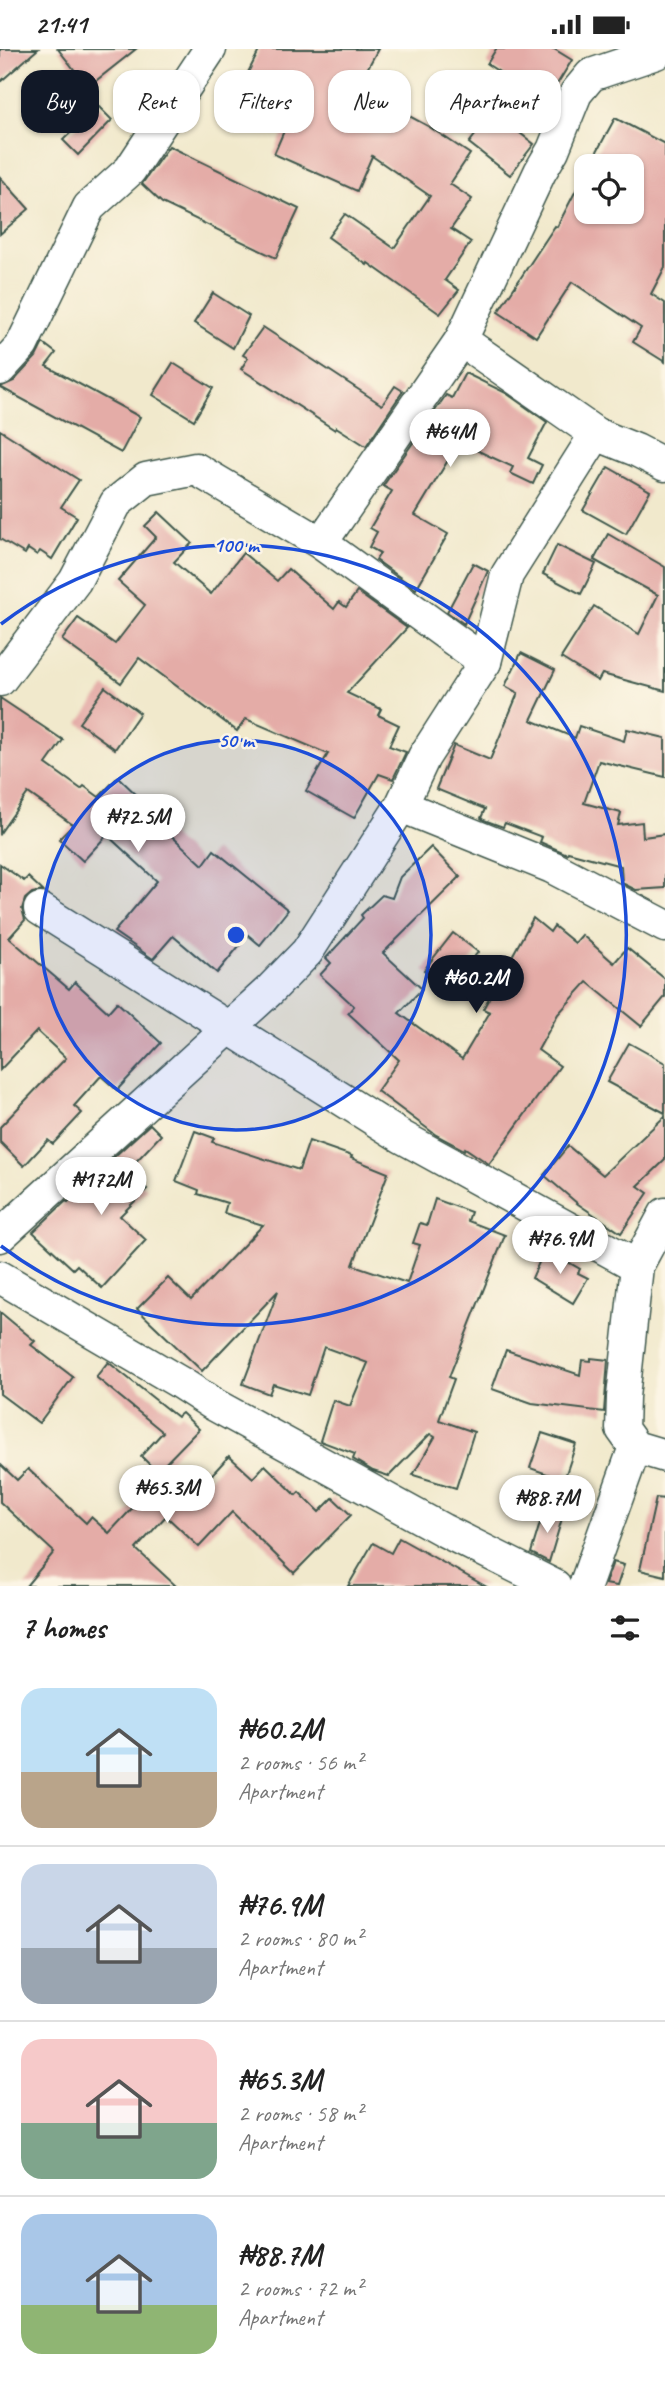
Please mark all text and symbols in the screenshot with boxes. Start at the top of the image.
text: 21:41 [35,8,87,41]
chip: Buy [21,70,99,133]
chip: Rent [113,70,200,133]
chip: Filters [214,70,314,133]
chip: New [328,70,411,133]
chip: Apartment [425,70,561,133]
map controls [574,154,644,224]
button: locate [574,154,644,224]
pin: ₦64M [409,409,491,469]
text: ₦64M [425,417,475,446]
text: 100 m [213,532,261,558]
text: 50 m [218,727,256,753]
pin: ₦72.5M [81,795,195,854]
text: ₦72.5M [106,802,170,831]
centre of rings [224,923,248,947]
pin: ₦60.2M [419,955,533,1015]
text: ₦60.2M [444,963,508,992]
pin: ₦172M [52,1157,150,1217]
text: ₦172M [71,1165,131,1194]
pin: ₦76.9M [503,1217,617,1276]
text: ₦76.9M [528,1224,592,1253]
pin: ₦65.3M [110,1465,224,1525]
text: ₦65.3M [135,1473,199,1502]
pin: ₦88.7M [490,1475,604,1535]
text: ₦88.7M [515,1483,579,1512]
text: 7 homes [21,1609,106,1647]
icon: filters [606,1609,644,1647]
text: ₦60.2M [238,1710,322,1748]
icon: home [77,1716,161,1800]
text: 2 rooms · 56 m² [238,1748,362,1777]
text: Apartment [238,1777,323,1806]
text: ₦76.9M [238,1886,321,1924]
icon: home [77,1892,161,1976]
text: 2 rooms · 80 m² [238,1924,362,1953]
text: Apartment [238,1953,323,1982]
text: ₦65.3M [238,2061,321,2099]
icon: home [77,2067,161,2151]
text: 2 rooms · 58 m² [238,2099,362,2128]
text: Apartment [238,2128,323,2157]
text: ₦88.7M [238,2236,321,2274]
icon: home [77,2242,161,2326]
text: 2 rooms · 72 m² [238,2274,362,2303]
text: Apartment [238,2303,323,2332]

